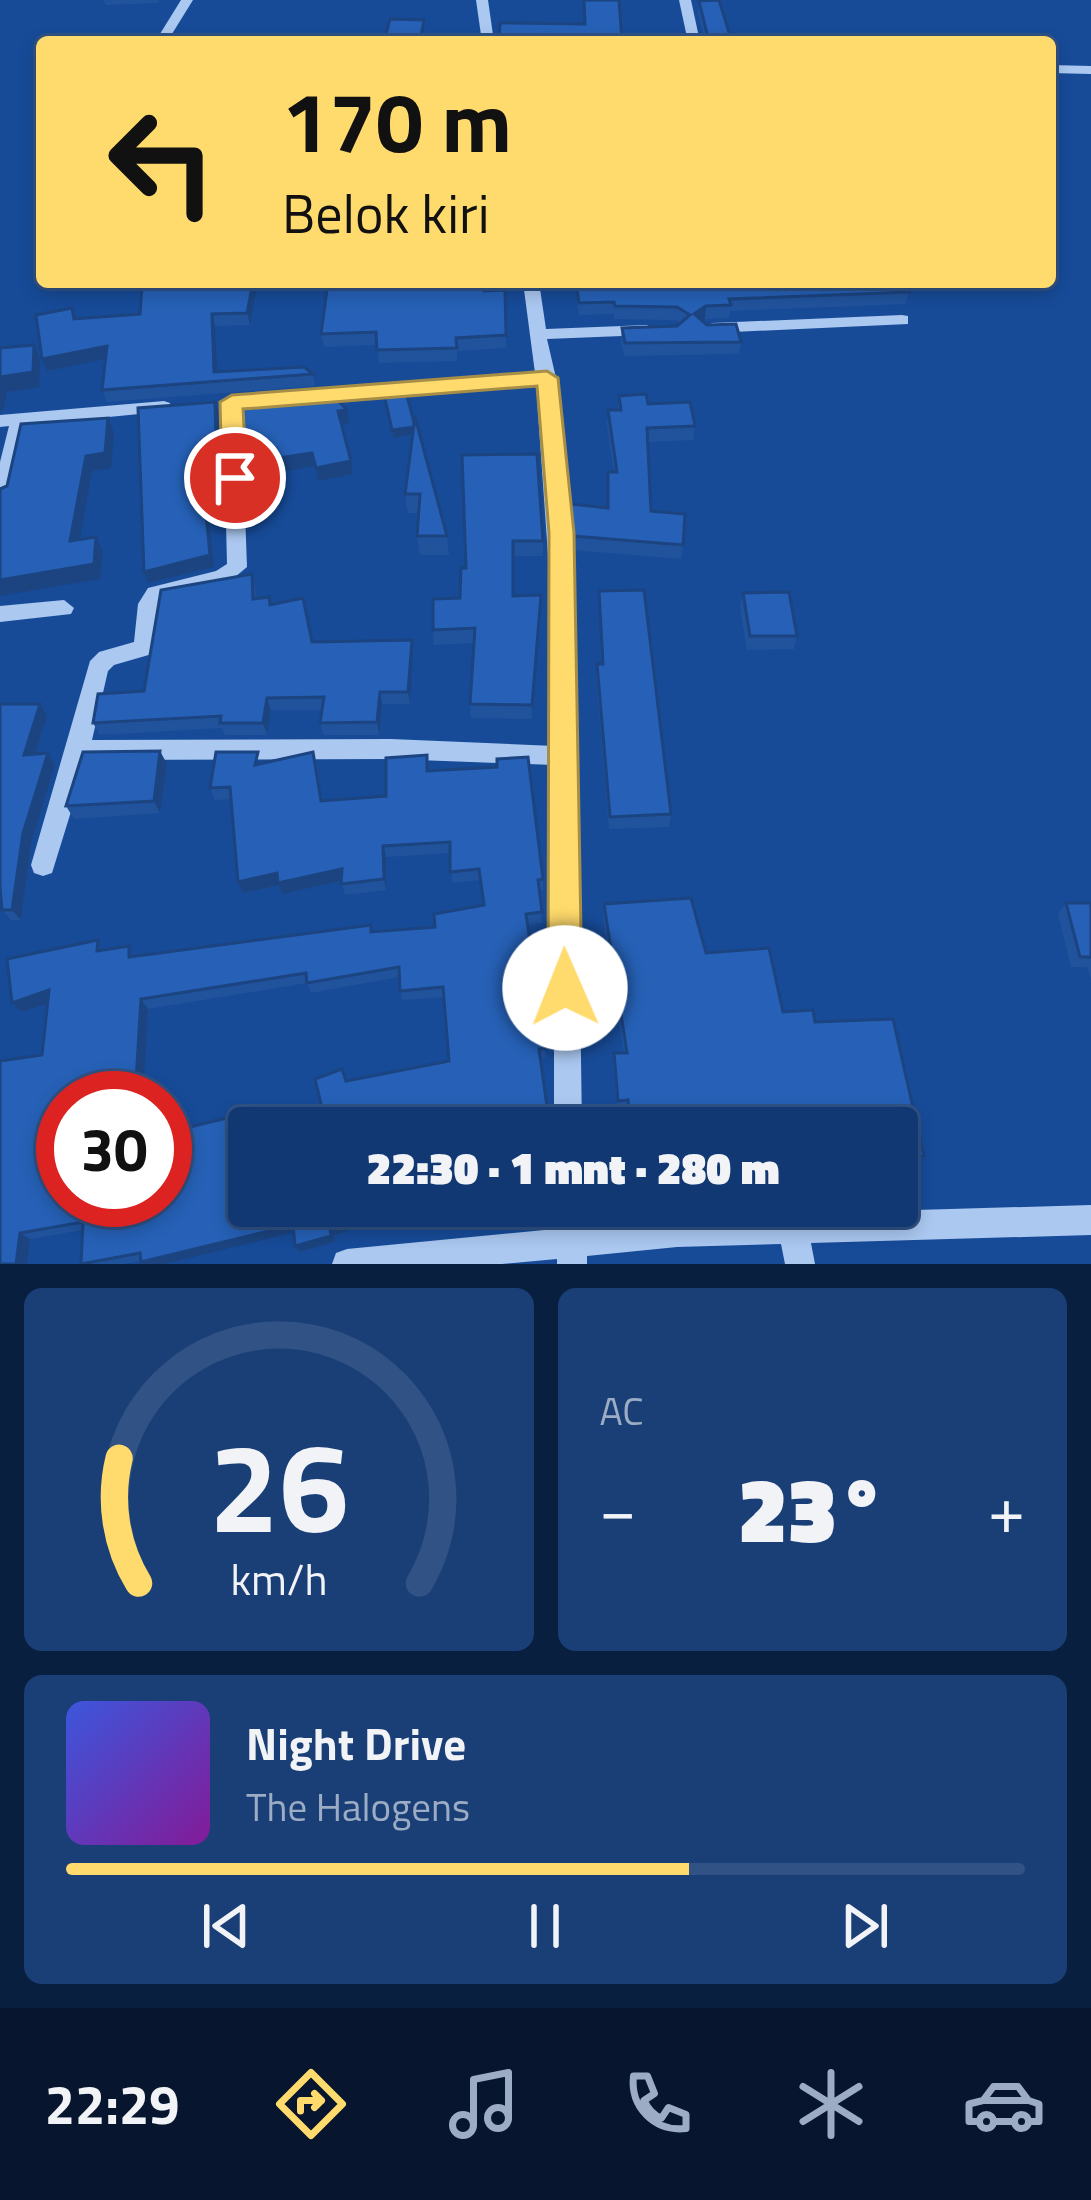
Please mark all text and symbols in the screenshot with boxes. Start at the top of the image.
text: 170 m [282,57,512,185]
icon: left [84,84,240,240]
text: Belok kiri [282,172,489,254]
pin [184,427,286,529]
icon: arrive [202,445,268,511]
position arrow [502,925,628,1051]
speed limit sign: 30 [36,1071,192,1227]
text: 22:30 · 1 mnt · 280 m [366,1133,780,1201]
text: AC [600,1381,644,1440]
text: 26 [209,1391,349,1580]
text: 23° [738,1440,887,1577]
text: − [600,1458,636,1559]
text: + [988,1458,1025,1559]
text: km/h [230,1545,327,1611]
text: Night Drive [246,1709,466,1777]
text: The Halogens [246,1777,470,1836]
icon: previous [193,1893,259,1959]
icon: pause [512,1893,578,1959]
icon: next [832,1893,898,1959]
icon: directions [269,2062,353,2146]
icon: music [442,2062,526,2146]
icon: phone [616,2062,700,2146]
icon: climate [789,2062,873,2146]
icon: car [962,2062,1046,2146]
text: 22:29 [45,2063,179,2145]

